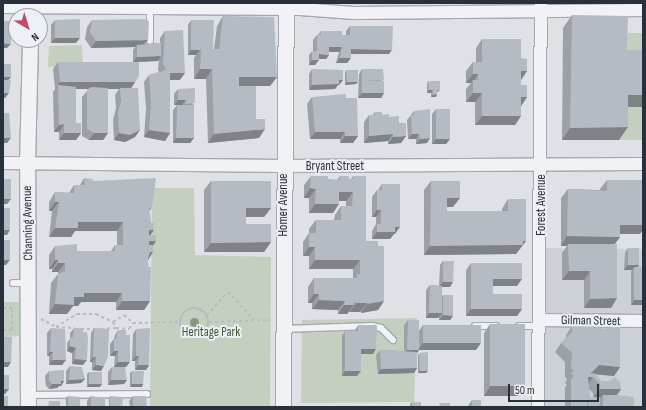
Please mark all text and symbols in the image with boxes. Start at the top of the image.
north arrow [8,8,48,48]
text: N [29,30,41,44]
street label: Bryant Street [306,158,364,174]
street label: Homer Avenue [275,173,291,237]
street label: Forest Avenue [533,174,549,236]
street label: Channing Avenue [20,185,36,261]
street label: Gilman Street [561,313,621,329]
park label: Heritage Park [182,324,240,340]
scale bar [510,376,601,402]
text: 50 m [515,383,535,398]

